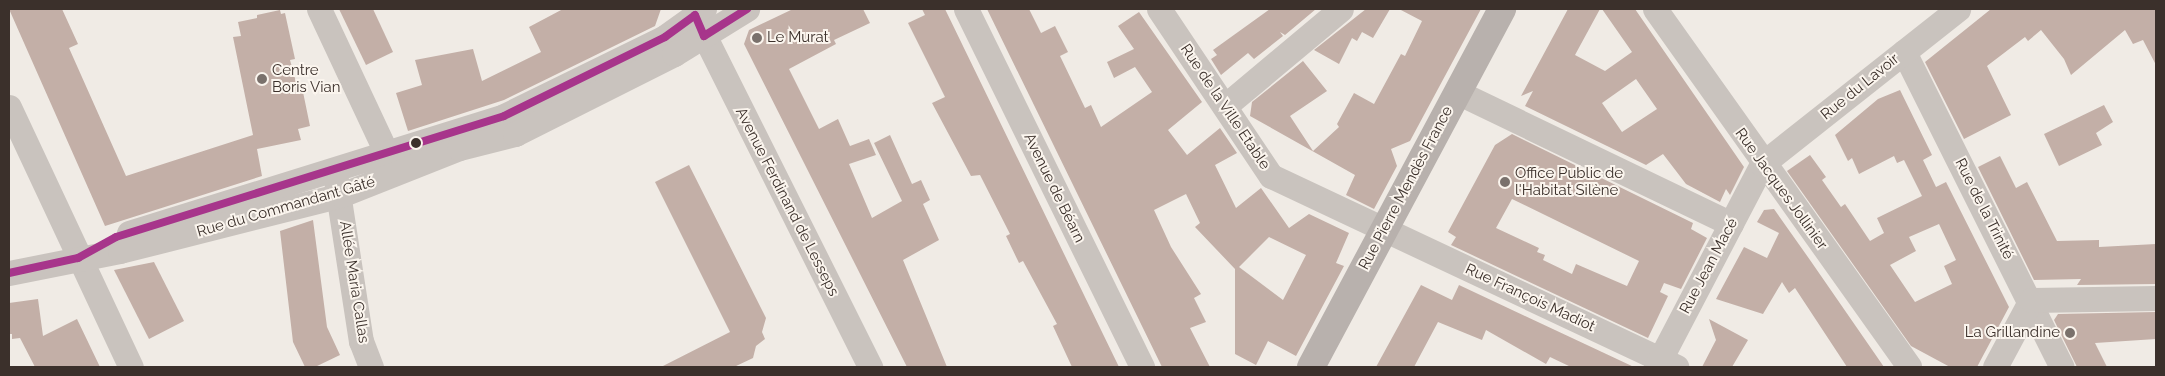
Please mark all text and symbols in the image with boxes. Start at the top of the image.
place label: Le Murat [767,29,829,47]
marker: Le Murat [751,32,763,44]
street label: Rue de la Ville Etable [1176,41,1274,173]
street label: Rue du Lavoir [1817,50,1903,124]
place label: Centre Boris Vian [272,61,341,96]
marker: Centre Boris Vian [256,73,268,85]
street label: Rue Pierre Mendès France [1355,103,1457,273]
street label: Avenue Ferdinand de Lesseps [731,105,843,299]
street label: Rue Jacques Jollinier [1731,125,1831,253]
street label: Avenue de Béarn [1020,130,1088,246]
unlabelled marker [411,138,421,148]
street label: Rue de la Trinité [1951,155,2017,263]
place label: Office Public de l'Habitat Silène [1515,164,1623,199]
street label: Rue du Commandant Gâté [195,173,377,241]
marker: Office Public de l'Habitat Silène [1499,176,1511,188]
street label: Rue Jean Macé [1676,215,1742,317]
street label: Allée Maria Callas [335,220,373,344]
street label: Rue François Madiot [1462,260,1598,336]
place label: La Grillandine [1965,324,2060,342]
marker: La Grillandine [2064,327,2076,339]

